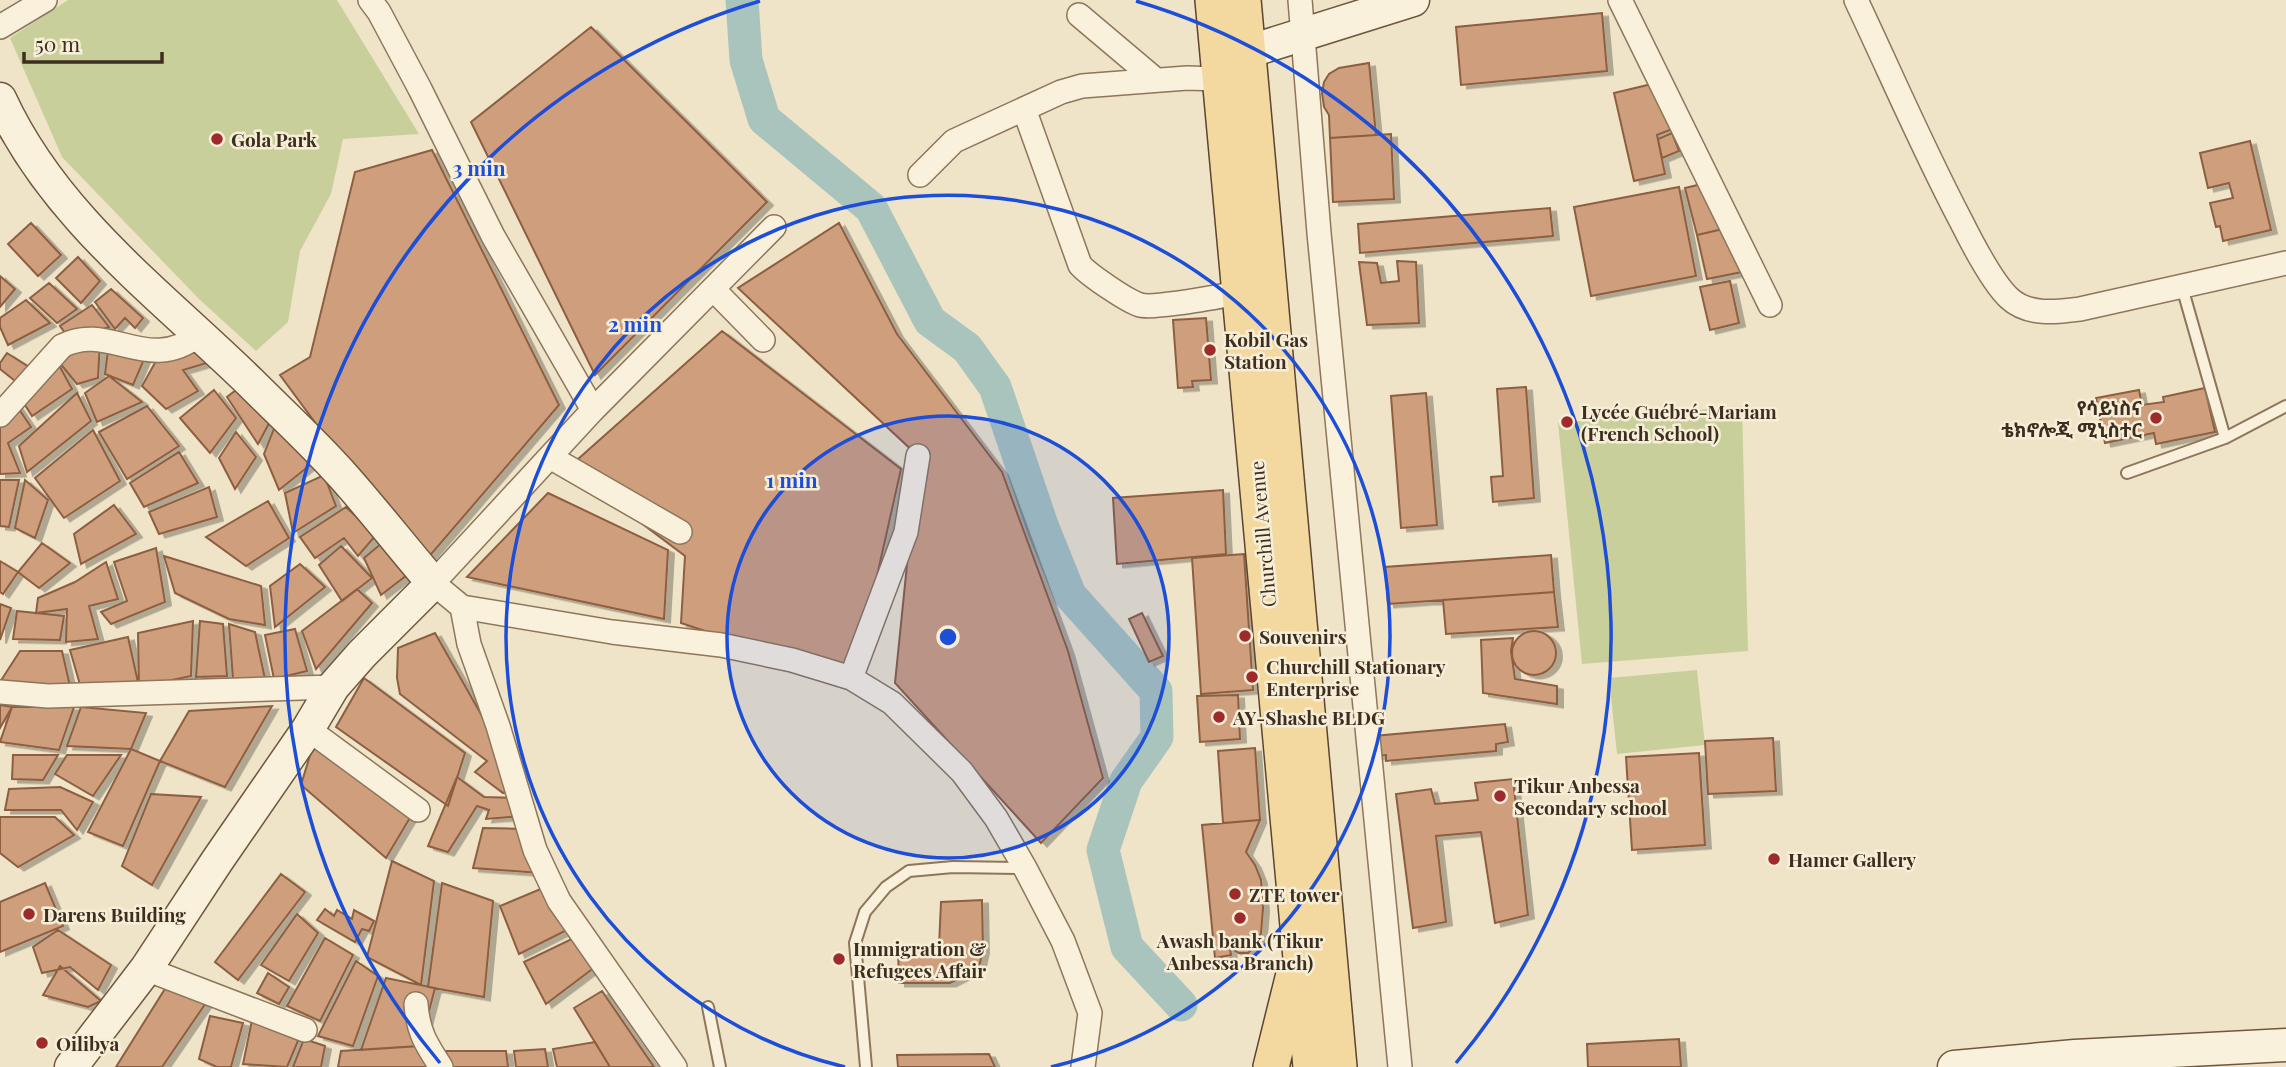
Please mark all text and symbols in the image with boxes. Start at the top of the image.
scale bar [24,21,163,65]
text: 50 m [35,29,81,57]
place label: Gola Park [231,126,318,152]
marker: Gola Park [209,131,225,147]
text: 3 min [452,153,506,181]
text: 2 min [608,309,662,337]
place label: Kobil Gas Station [1224,326,1308,374]
marker: Kobil Gas Station [1202,342,1218,358]
place label: የሳይነስና ቴክኖሎጂ ሚኒስተር [2001,394,2142,442]
place label: Lycée Guébré-Mariam (French School) [1581,398,1777,446]
marker: የሳይነስና ቴክኖሎጂ ሚኒስተር [2148,410,2164,426]
marker: Lycée Guébré-Mariam (French School) [1559,414,1575,430]
street label: Churchill Avenue [1243,460,1281,608]
text: 1 min [766,465,818,493]
place label: Souvenirs [1259,623,1347,649]
centre of rings [936,625,960,649]
marker: Souvenirs [1237,628,1253,644]
place label: Churchill Stationary Enterprise [1266,653,1446,701]
marker: Churchill Stationary Enterprise [1244,669,1260,685]
place label: AY-Shashe BLDG [1232,704,1385,730]
marker: AY-Shashe BLDG [1211,709,1227,725]
place label: Tikur Anbessa Secondary school [1514,772,1667,820]
marker: Tikur Anbessa Secondary school [1492,788,1508,804]
place label: Hamer Gallery [1788,846,1916,872]
marker: Hamer Gallery [1766,851,1782,867]
place label: ZTE tower [1249,881,1340,907]
marker: ZTE tower [1227,886,1243,902]
place label: Darens Building [43,901,186,927]
marker: Darens Building [21,906,37,922]
marker: Awash bank (Tikur Anbessa Branch) [1232,910,1248,926]
place label: Awash bank (Tikur Anbessa Branch) [1156,927,1323,975]
place label: Immigration & Refugees Affair [853,935,986,983]
marker: Immigration & Refugees Affair [831,951,847,967]
place label: Oilibya [56,1030,119,1056]
marker: Oilibya [34,1035,50,1051]

